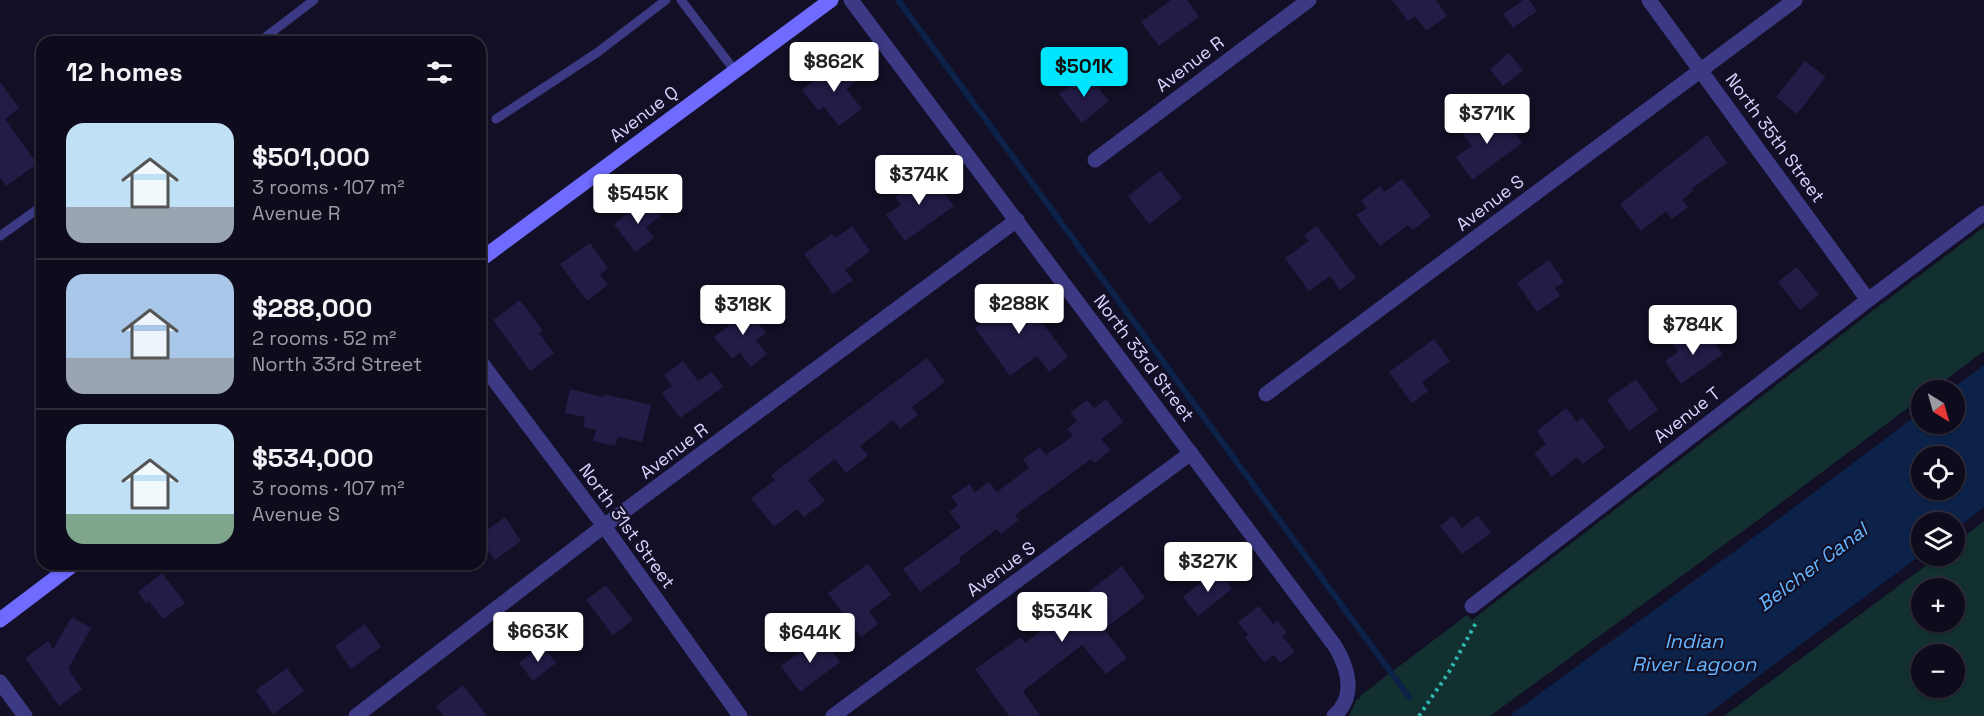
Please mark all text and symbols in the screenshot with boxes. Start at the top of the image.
street label: Avenue R [1151,30,1228,97]
pin: $862K [792,42,876,93]
pin: $501K [1042,47,1126,98]
text: $862K [804,48,864,74]
text: $501K [1055,53,1113,79]
text: 12 homes [66,55,183,89]
icon: filters [423,56,456,89]
street label: North 35th Street [1721,68,1830,207]
street label: Avenue Q [605,80,683,147]
pin: $371K [1445,94,1529,145]
text: $371K [1459,100,1515,126]
text: $501,000 [252,140,370,174]
icon: home [114,147,186,219]
pin: $374K [877,155,961,206]
text: $374K [889,161,949,187]
street label: Avenue S [1451,170,1528,236]
text: 3 rooms · 107 m² [252,174,405,200]
pin: $545K [596,174,680,225]
text: $545K [607,180,669,206]
text: Avenue R [252,200,340,226]
pin: $288K [977,284,1061,335]
pin: $318K [701,285,785,336]
text: $288K [989,290,1049,316]
street label: North 33rd Street [1089,290,1200,426]
text: $288,000 [252,291,372,325]
text: $318K [714,291,772,317]
icon: home [114,298,186,370]
pin: $784K [1651,305,1735,356]
text: $784K [1663,311,1723,337]
text: 2 rooms · 52 m² [252,325,396,351]
text: North 33rd Street [252,351,422,377]
north arrow [1911,380,1965,434]
map controls [1911,380,1965,698]
street label: Avenue T [1649,381,1725,448]
street label: Avenue R [635,417,712,484]
text: $534,000 [252,441,374,475]
button: locate [1911,446,1965,500]
icon: home [114,448,186,520]
street label: North 31st Street [574,459,681,593]
text: 3 rooms · 107 m² [252,475,405,501]
text: Avenue S [252,501,340,527]
button: layers [1911,512,1965,566]
water label: Belcher Canal [1752,516,1874,617]
street label: Avenue S [962,536,1040,601]
pin: $327K [1166,542,1250,593]
text: $327K [1178,548,1238,574]
button: + [1911,578,1965,632]
pin: $534K [1020,592,1104,643]
text: $534K [1031,598,1093,624]
pin: $663K [496,612,580,663]
pin: $644K [768,613,852,664]
text: $663K [507,618,569,644]
text: $644K [779,619,841,645]
water label: Indian River Lagoon [1632,628,1757,677]
button: − [1911,644,1965,698]

